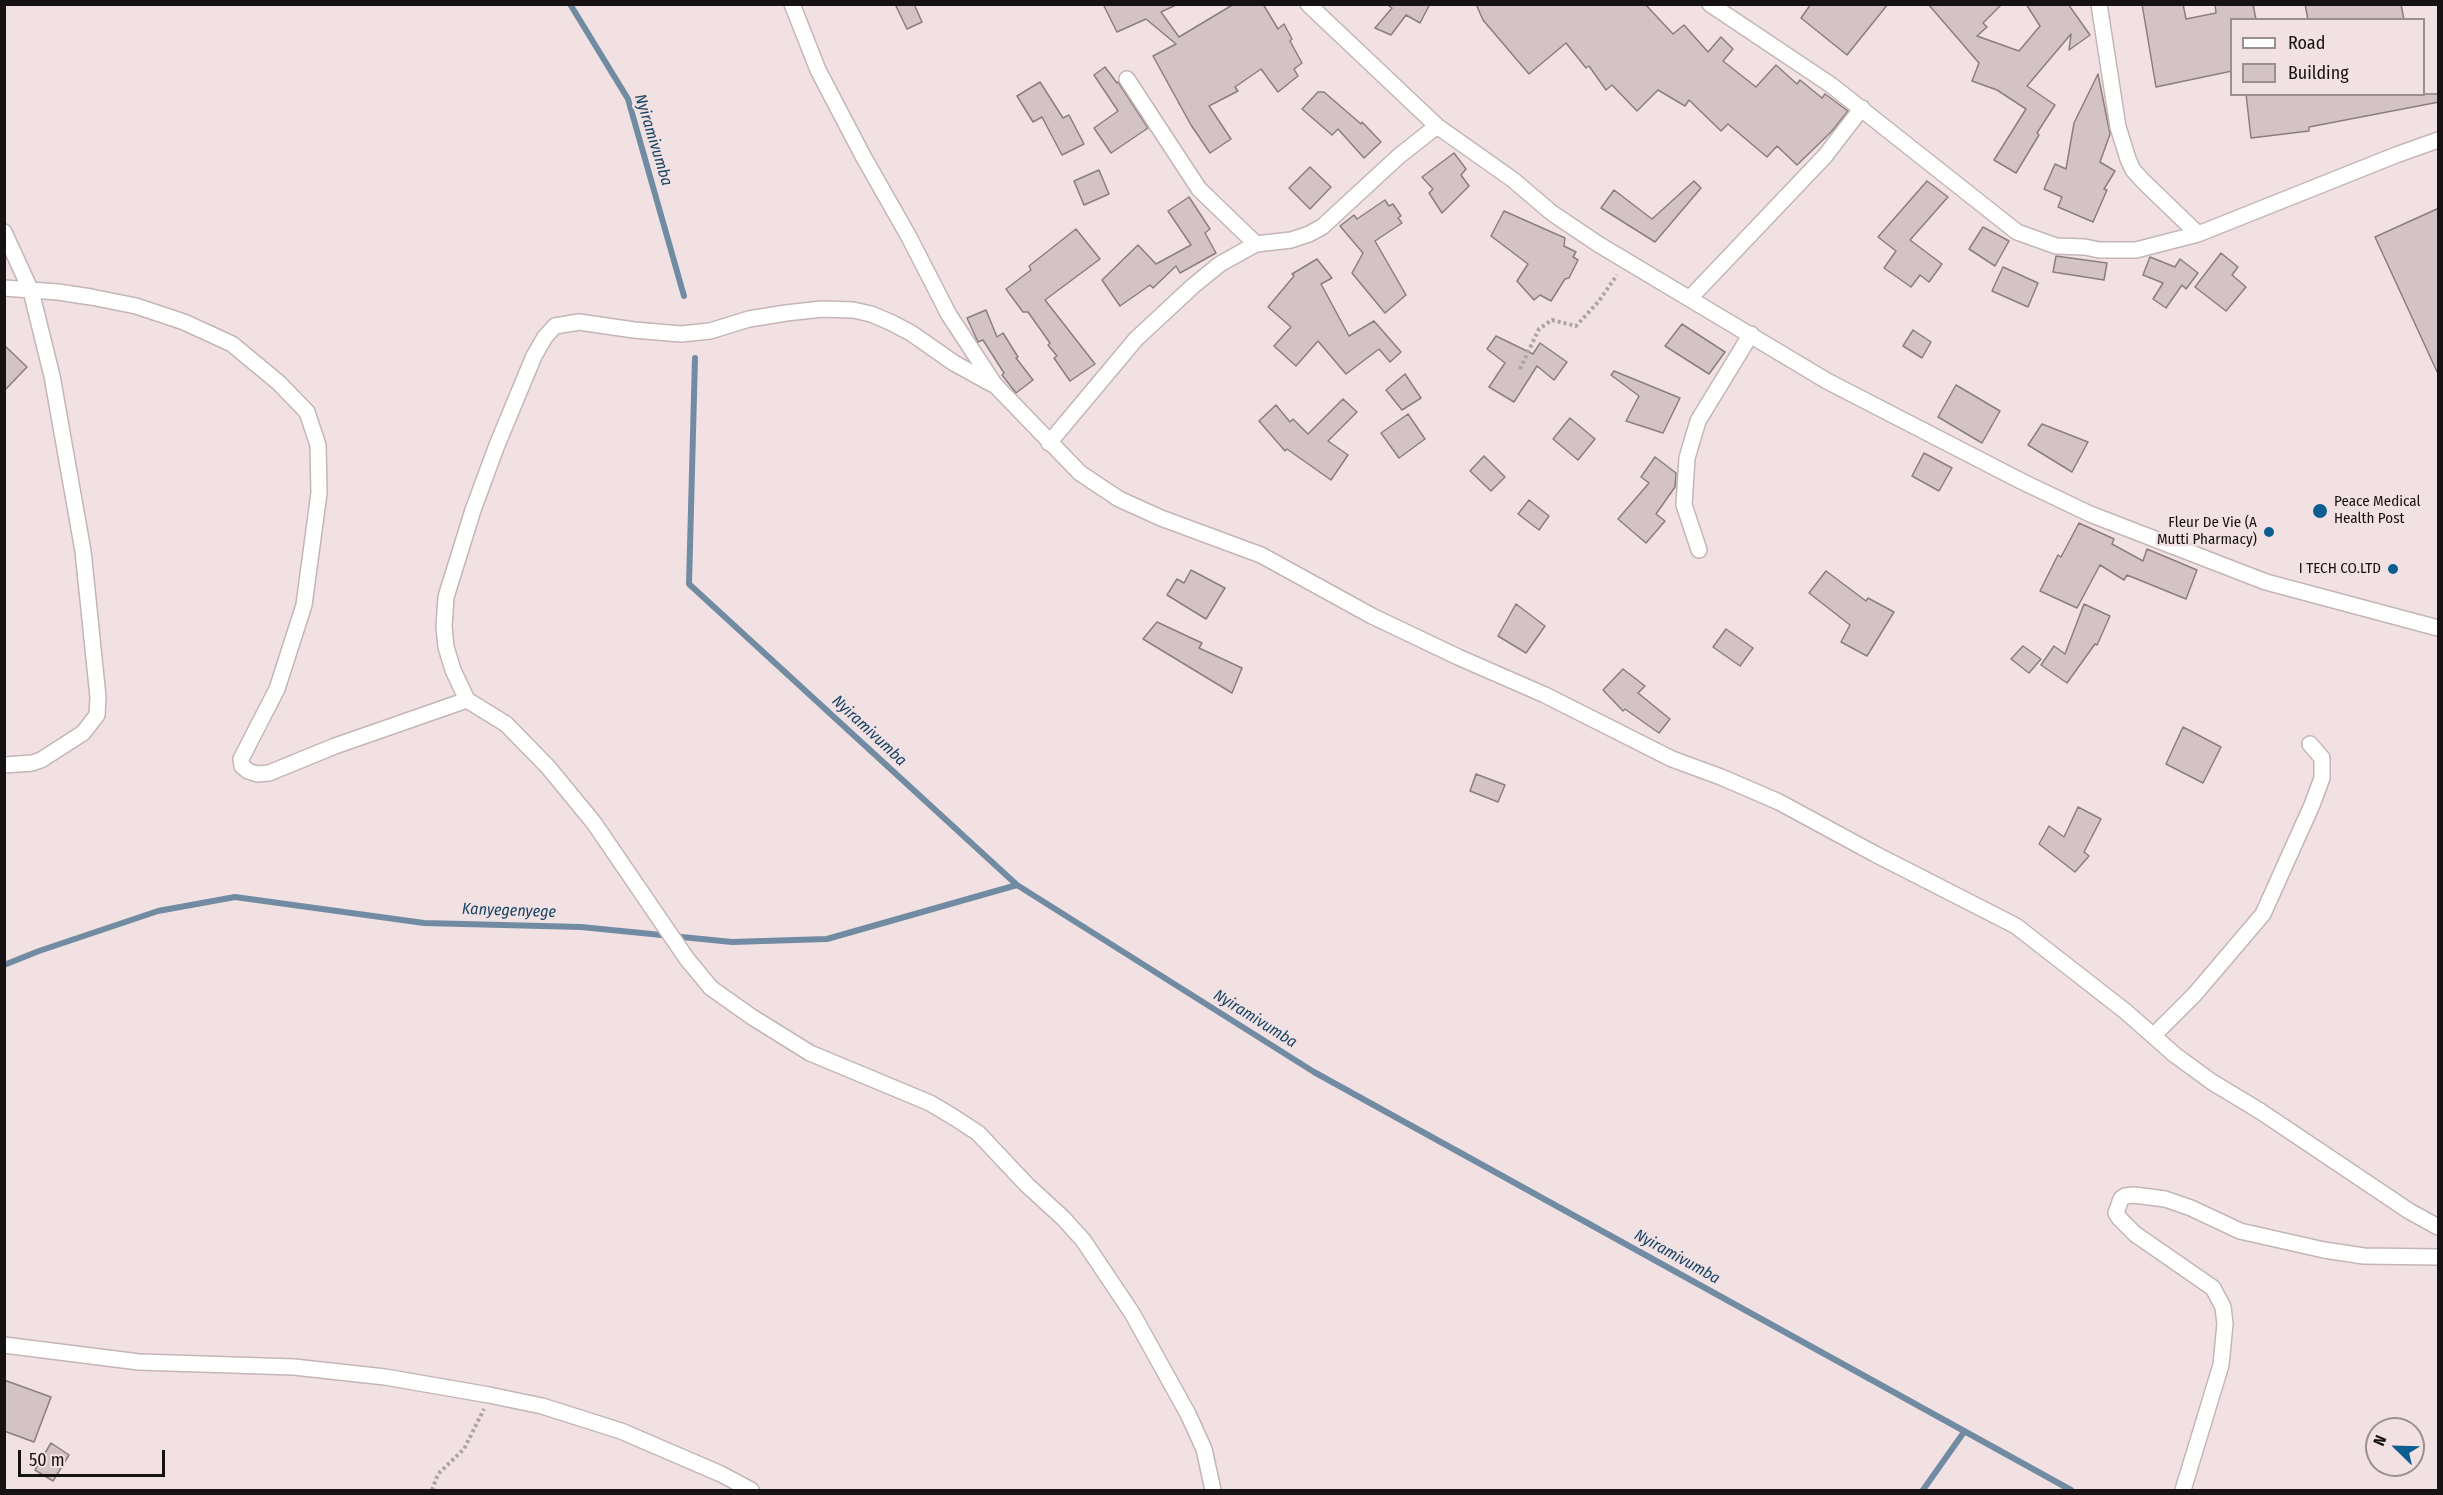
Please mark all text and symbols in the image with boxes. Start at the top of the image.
legend [2230,18,2425,96]
text: Road [2288,32,2325,54]
text: Building [2288,62,2349,84]
water label: Nyiramivumba [630,92,676,188]
place label: Peace Medical Health Post [2334,493,2420,528]
marker: Peace Medical Health Post [2311,502,2329,520]
place label: Fleur De Vie (A Mutti Pharmacy) [2157,514,2257,549]
marker: Fleur De Vie (A Mutti Pharmacy) [2262,525,2276,539]
place label: I TECH CO.LTD [2299,560,2381,578]
marker: I TECH CO.LTD [2386,562,2400,576]
water label: Nyiramivumba [828,692,910,770]
water label: Kanyegenyege [462,900,556,922]
water label: Nyiramivumba [1210,986,1300,1052]
water label: Nyiramivumba [1631,1226,1723,1288]
north arrow [2365,1417,2425,1477]
text: N [2369,1432,2390,1449]
scale bar [21,1438,168,1476]
text: 50 m [29,1449,65,1471]

